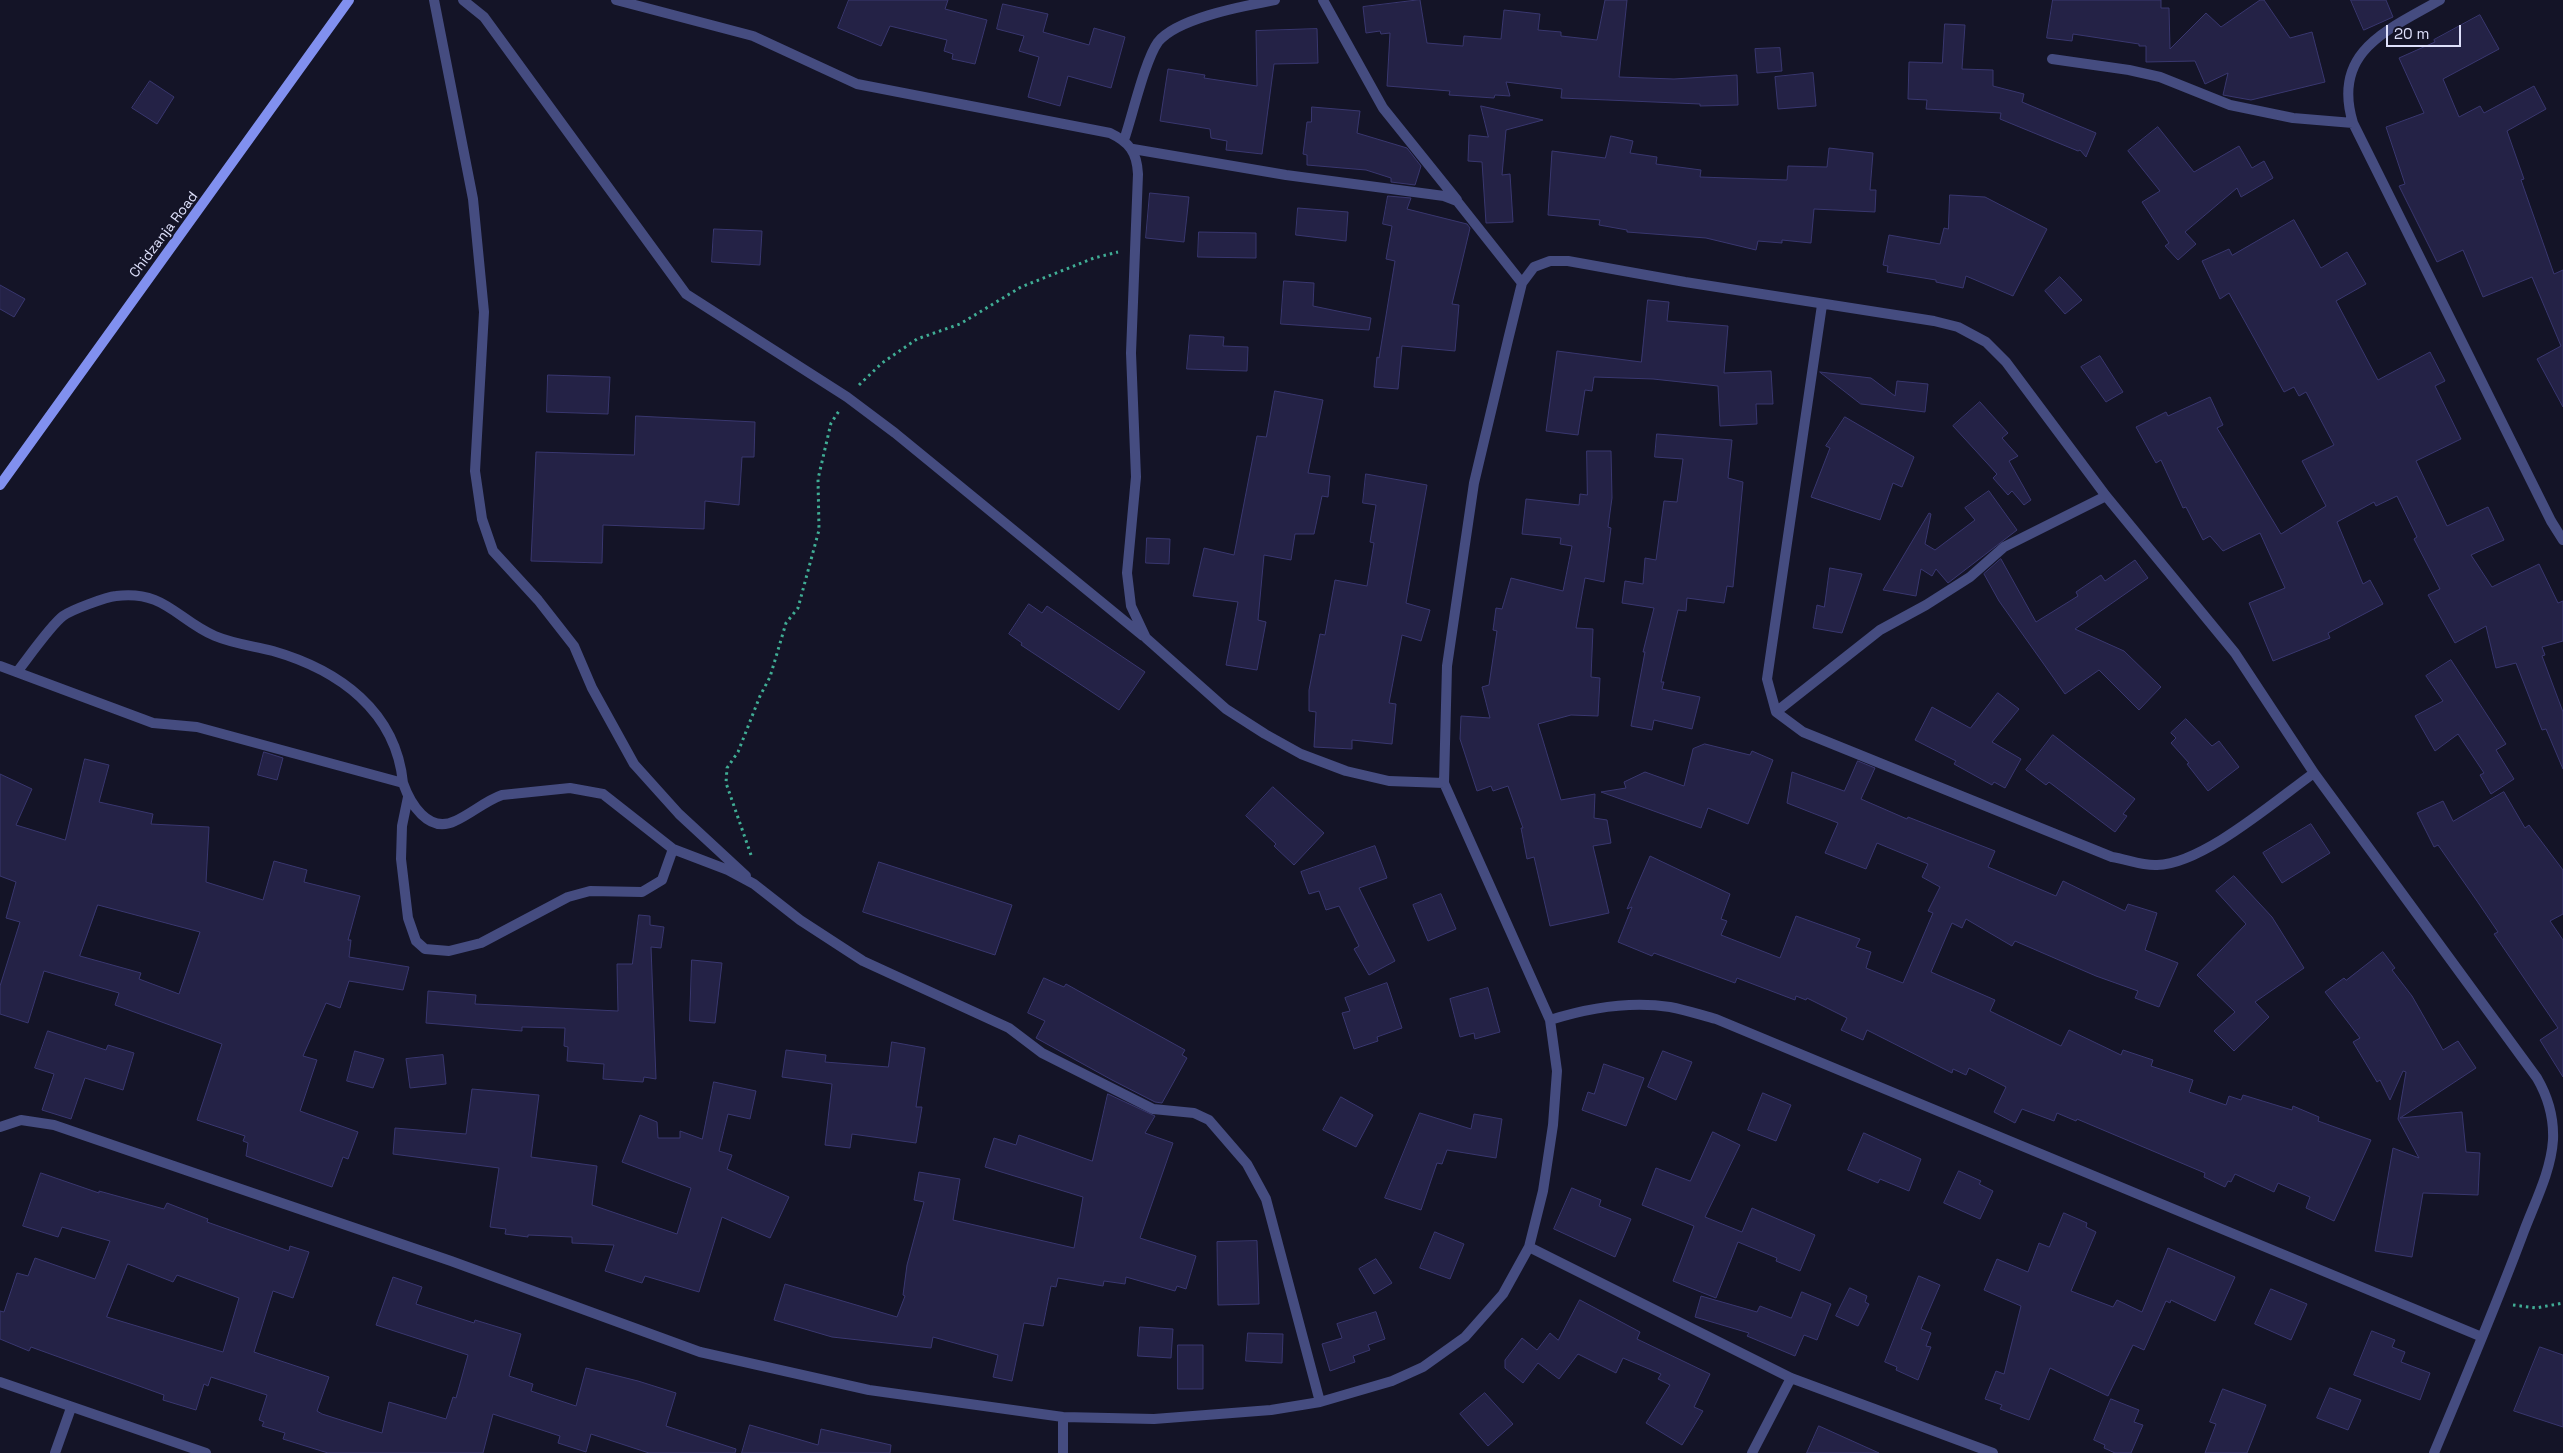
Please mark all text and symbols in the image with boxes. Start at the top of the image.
scale bar [2388,15,2463,47]
text: 20 m [2394,24,2429,43]
street label: Chidzanja Road [126,189,202,281]

